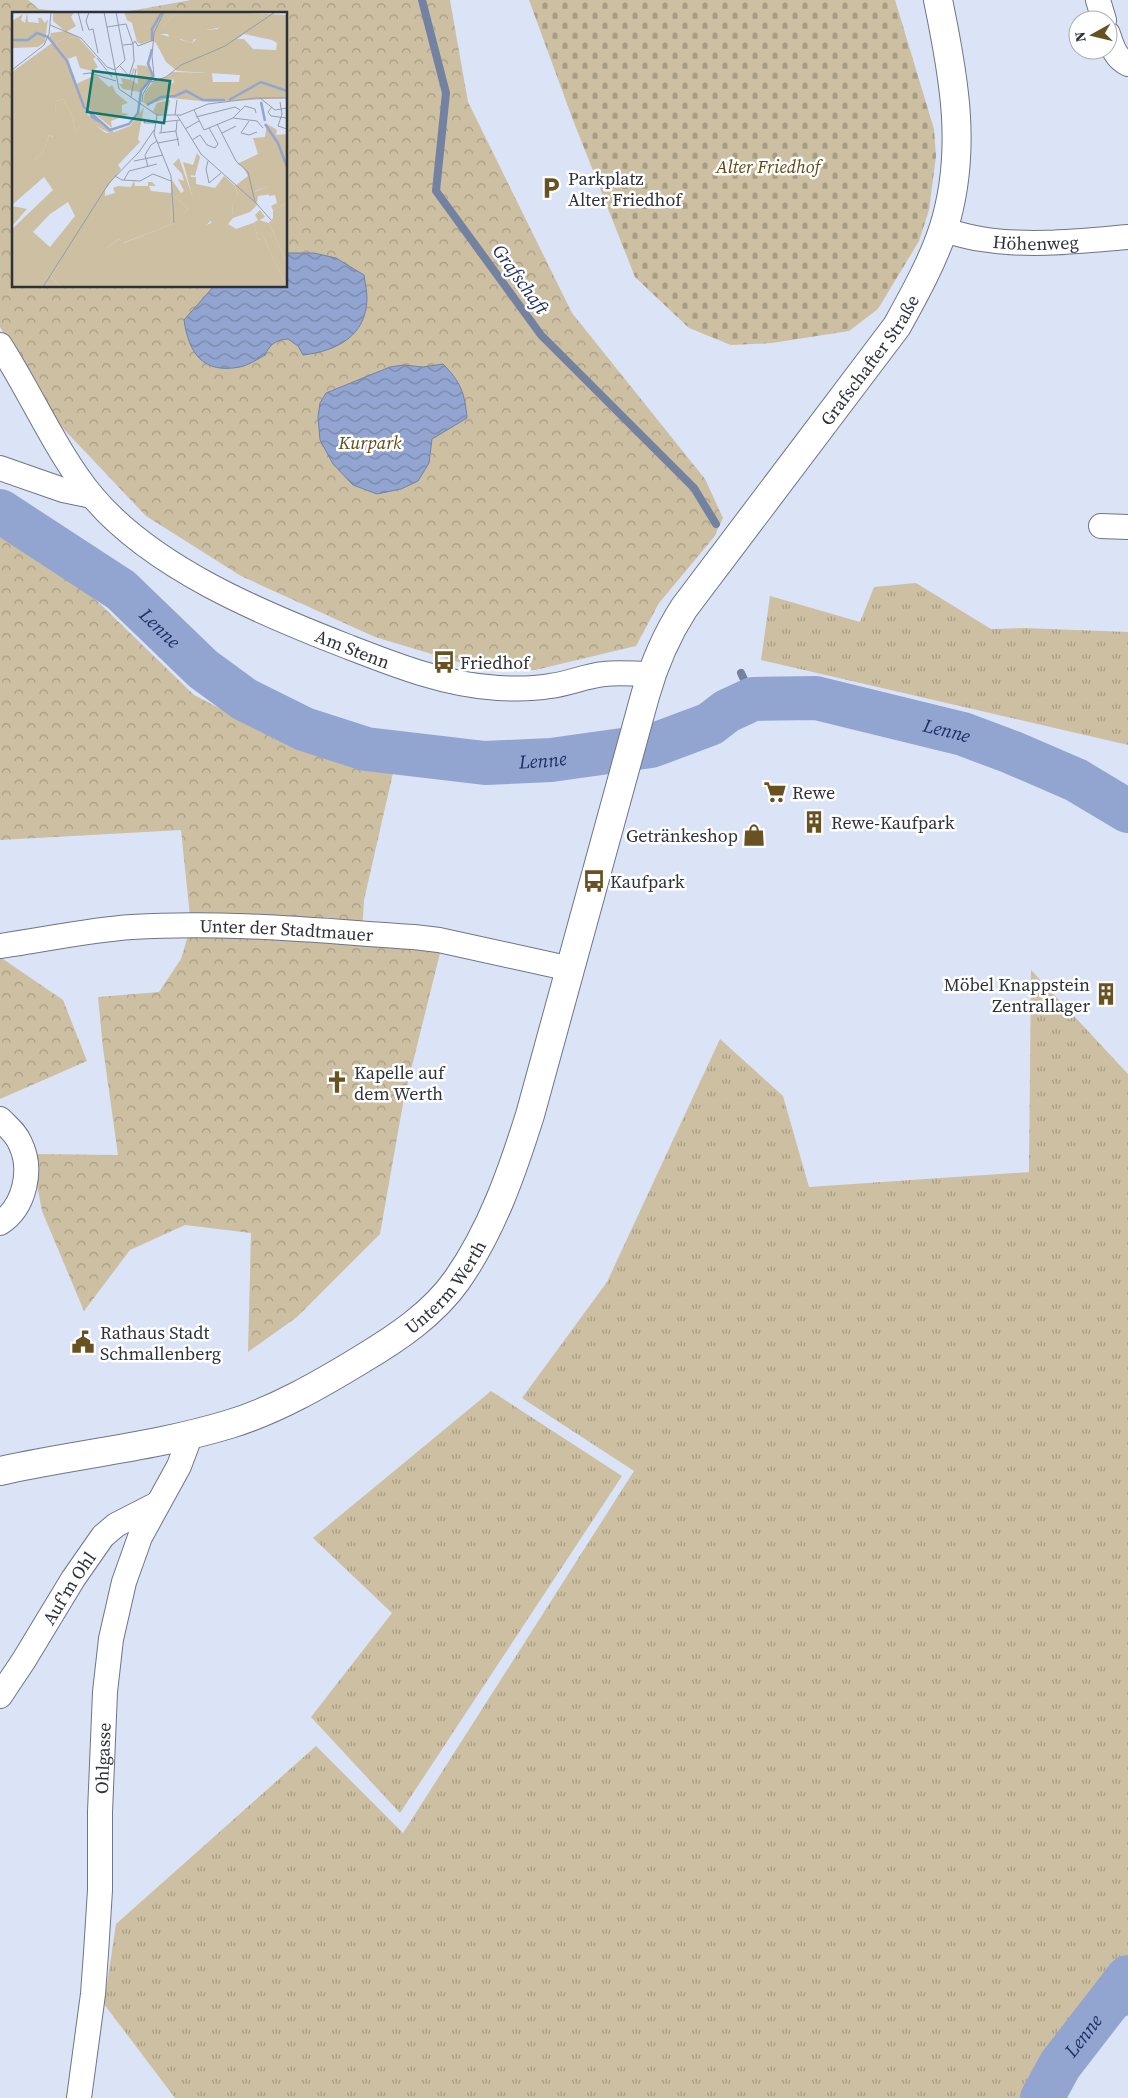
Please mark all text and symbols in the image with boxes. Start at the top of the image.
north arrow [1068,10,1118,60]
inset map [12,12,288,288]
text: N [1070,30,1091,43]
park label: Alter Friedhof [715,154,824,179]
place label: Parkplatz Alter Friedhof [568,166,683,212]
parking icon: Parkplatz Alter Friedhof [538,175,564,201]
street label: Höhenweg [992,228,1079,255]
water label: Grafschaft [487,239,556,320]
street label: Grafschafter Straße [814,290,924,430]
park label: Kurpark [337,430,402,455]
water label: Lenne [133,601,187,654]
street label: Am Stenn [312,623,394,674]
bus stop icon: Friedhof [431,649,457,675]
place label: Friedhof [460,650,531,675]
water label: Lenne [920,712,975,749]
water label: Lenne [517,745,568,774]
supermarket icon: Rewe [762,779,788,805]
place label: Rewe [792,780,835,805]
building icon: Rewe-Kaufpark [801,809,827,835]
place label: Rewe-Kaufpark [831,810,955,835]
shop icon: Getränkeshop [741,822,767,848]
place label: Getränkeshop [626,823,738,848]
bus stop icon: Kaufpark [581,868,607,894]
place label: Kaufpark [610,869,685,894]
street label: Unter der Stadtmauer [199,913,375,947]
place label: Möbel Knappstein Zentrallager [944,972,1090,1018]
building icon: Möbel Knappstein Zentrallager [1093,981,1119,1007]
place label: Kapelle auf dem Werth [354,1060,446,1106]
church icon: Kapelle auf dem Werth [324,1069,350,1095]
street label: Unterm Werth [399,1235,492,1339]
place label: Rathaus Stadt Schmallenberg [100,1320,221,1366]
public building icon: Rathaus Stadt Schmallenberg [70,1329,96,1355]
street label: Auf'm Ohl [36,1546,101,1629]
street label: Ohlgasse [88,1722,116,1795]
water label: Lenne [1057,2008,1108,2063]

